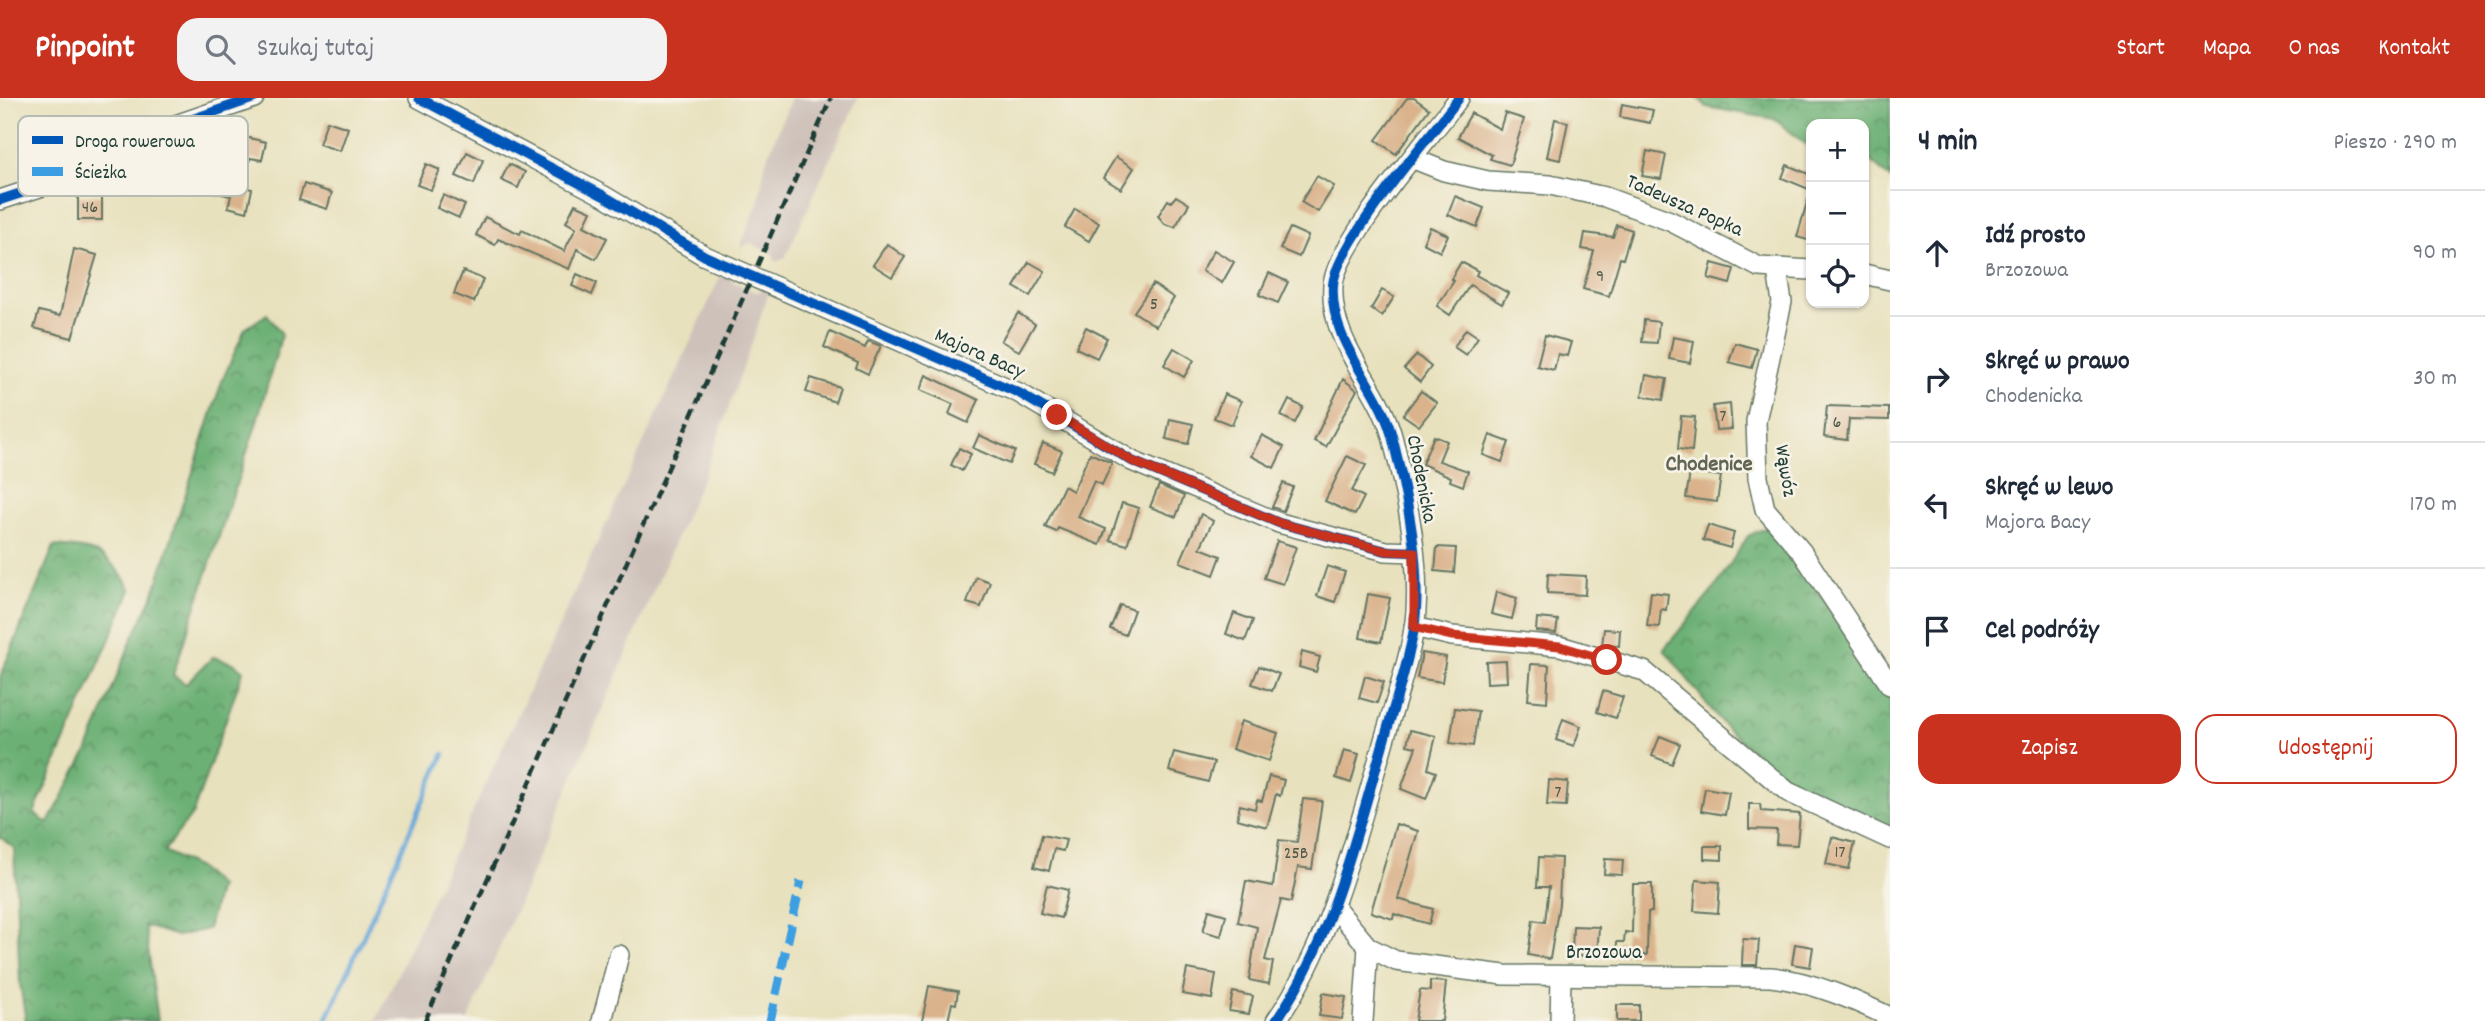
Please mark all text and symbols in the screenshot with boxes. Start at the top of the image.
search box [177,18,667,81]
text: Pinpoint [35,26,135,73]
icon: search [201,30,239,68]
text: Szukaj tutaj [257,31,374,68]
text: Start [2116,32,2165,66]
text: Mapa [2203,32,2251,66]
text: O nas [2289,32,2340,66]
text: Kontakt [2378,32,2450,66]
legend [18,116,248,196]
map controls [1806,119,1869,308]
button: + [1806,119,1869,182]
text: 4 min [1918,122,1977,165]
text: Pieszo · 290 m [2334,127,2457,160]
text: Droga rowerowa [75,130,196,157]
text: Ścieżka [75,161,127,188]
street label: Tadeusza Popka [1621,168,1748,247]
button: − [1806,182,1869,245]
house number: 46 [82,196,98,221]
text: Idź prosto [1985,218,2086,255]
icon: ahead [1918,234,1956,272]
text: 90 m [2413,237,2457,270]
button: locate [1806,245,1869,308]
text: Brzozowa [1985,255,2068,288]
house number: 9 [1596,265,1604,290]
house number: 5 [1150,293,1158,318]
street label: Majora Bacy [929,322,1029,388]
text: Skręć w prawo [1985,344,2129,381]
icon: right [1918,360,1956,398]
text: 30 m [2413,363,2457,396]
text: Chodenicka [1985,381,2082,414]
route end [1041,399,1072,430]
house number: 7 [1720,405,1727,430]
house number: 6 [1833,411,1841,436]
street label: Chodenicka [1397,433,1443,527]
street label: Wąwóz [1765,443,1803,499]
district label: Chodenice [1665,449,1753,482]
text: Skręć w lewo [1985,470,2113,507]
icon: left [1918,486,1956,524]
text: 170 m [2410,489,2457,522]
text: Majora Bacy [1985,507,2090,540]
icon: arrive [1918,612,1956,650]
text: Cel podróży [1985,613,2099,650]
route start [1591,644,1622,675]
button: Zapisz [1918,714,2181,784]
button: Udostępnij [2195,714,2457,784]
house number: 7 [1555,781,1562,806]
house number: 17 [1835,841,1846,866]
house number: 25B [1284,842,1308,867]
street label: Brzozowa [1566,939,1643,969]

